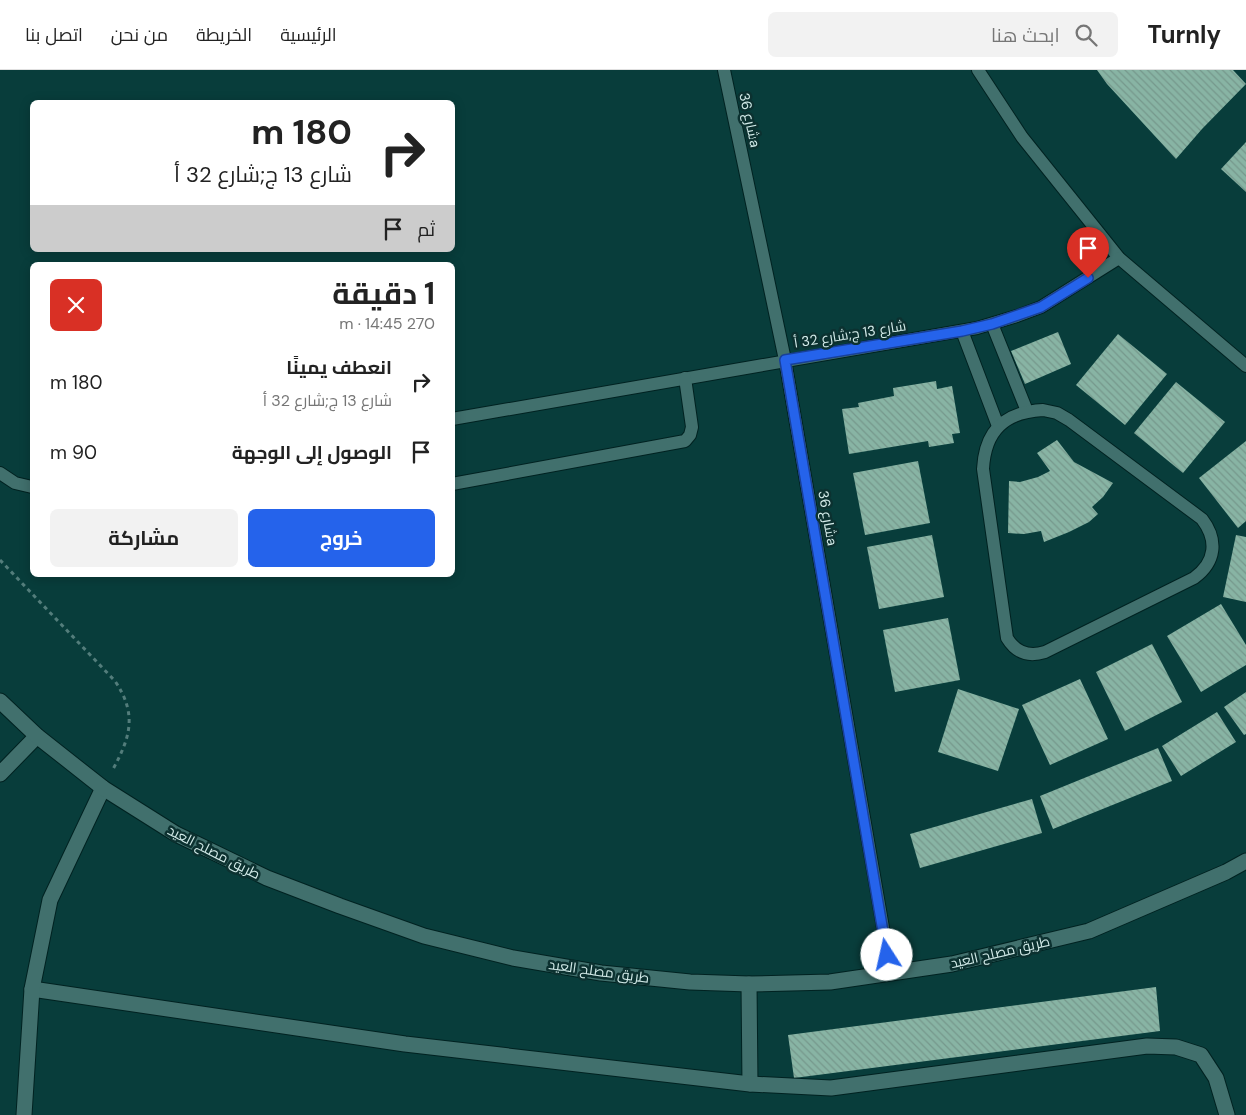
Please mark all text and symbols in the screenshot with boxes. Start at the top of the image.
search box [768,12,1118,57]
text: Turnly [1148,19,1221,50]
icon: search [1072,21,1100,49]
text: اتصل بنا [25,23,83,47]
text: من نحن [111,23,168,47]
text: الخريطة [196,23,252,47]
text: الرئيسية [280,23,337,47]
text: ابحث هنا [991,23,1060,48]
street label: شارع 36a [735,91,765,149]
text: 180 m [251,109,352,155]
icon: right [370,120,435,185]
text: شارع 13 ج;شارع 32 أ [174,160,352,189]
icon: arrive [379,215,407,243]
text: ثم [417,217,435,242]
pin [1067,227,1109,278]
icon: arrive [1074,234,1102,262]
text: 1 دقيقة [332,274,435,313]
button: close [50,279,102,331]
text: 270 m · 14:45 [339,313,435,334]
street label: شارع 13 ج;شارع 32 أ [793,316,907,352]
text: انعطف يمينًا [286,355,392,380]
icon: right [407,368,435,396]
text: 180 m [50,370,102,395]
text: شارع 13 ج;شارع 32 أ [263,390,392,411]
icon: arrive [407,438,435,466]
text: 90 m [50,440,97,465]
text: الوصول إلى الوجهة [232,440,392,465]
street label: شارع 36a [814,489,842,547]
button: مشاركة [50,509,238,567]
button: خروج [248,509,435,567]
street label: طريق مصلح العيد [165,821,263,883]
position arrow [860,928,912,980]
street label: طريق مصلح العيد [948,932,1052,972]
street label: طريق مصلح العيد [547,955,651,987]

